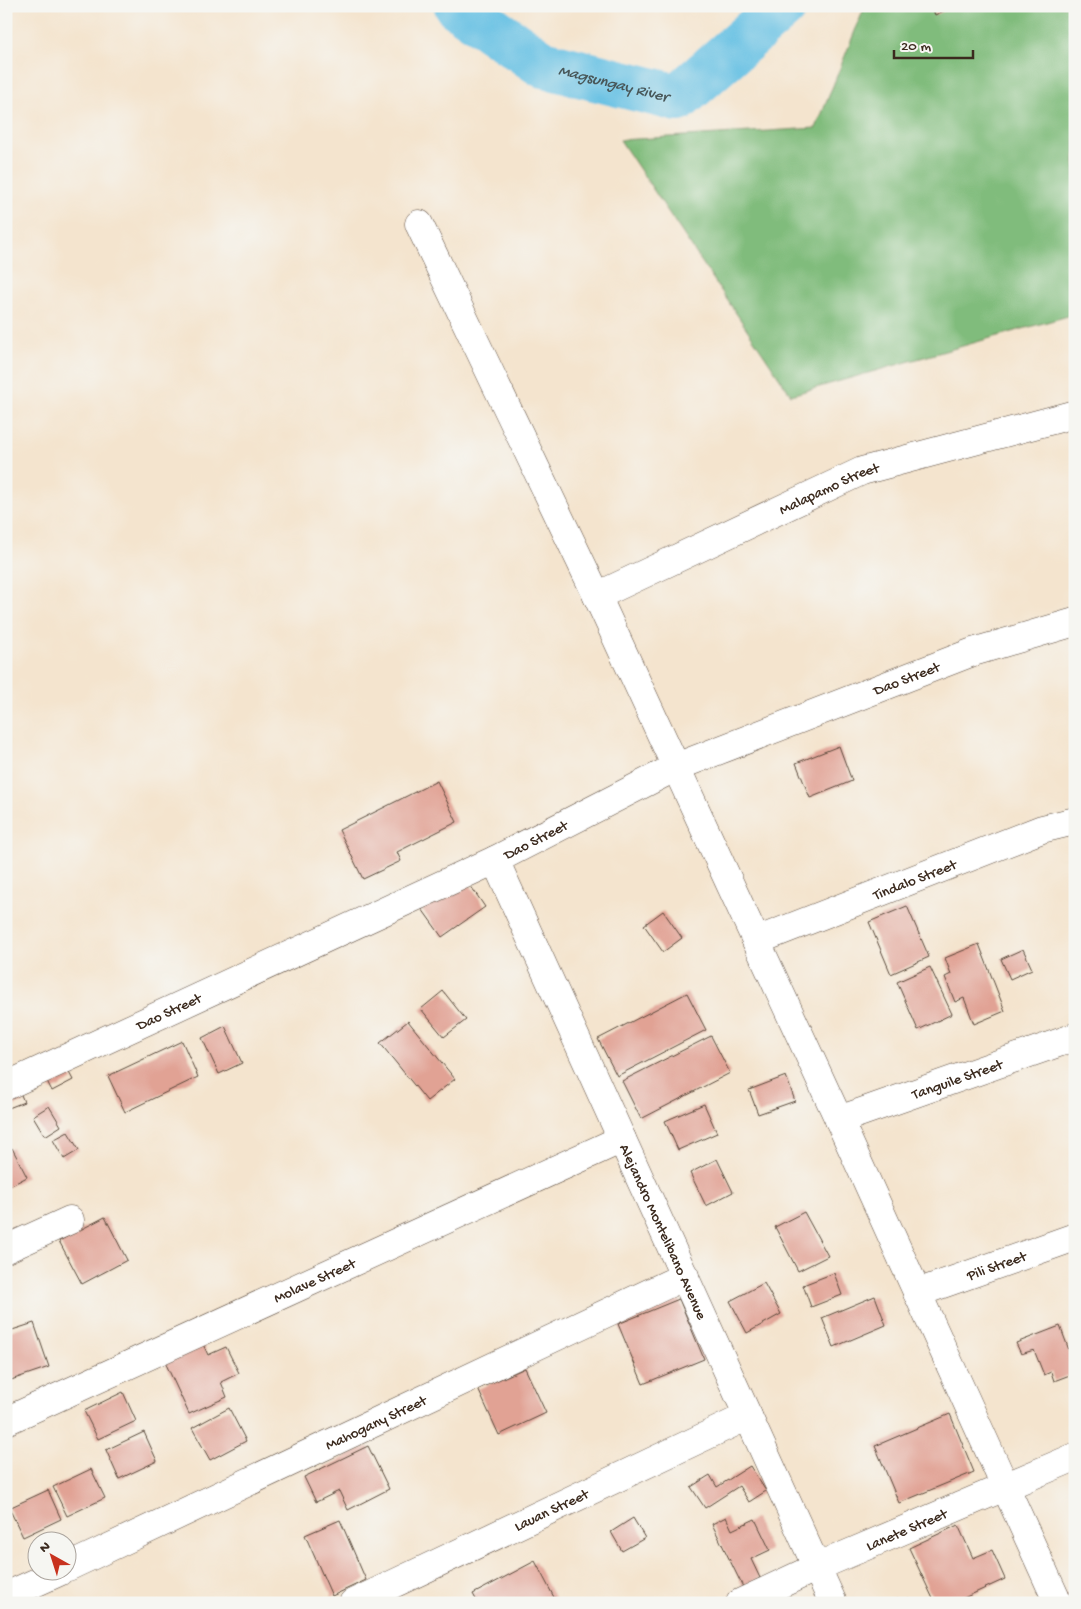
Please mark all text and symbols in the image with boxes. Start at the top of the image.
scale bar [894,28,972,60]
text: 20 m [901,38,931,56]
water label: Magsungay River [556,62,673,109]
street label: Malapamo Street [777,459,883,520]
street label: Dao Street [870,658,944,701]
street label: Dao Street [500,816,573,865]
street label: Tindalo Street [870,856,961,906]
street label: Dao Street [133,989,206,1036]
street label: Tanguile Street [909,1056,1007,1105]
street label: Alejandro Montelibano Avenue [614,1142,710,1323]
street label: Pili Street [964,1247,1031,1286]
street label: Molave Street [271,1254,360,1308]
street label: Mahogany Street [323,1391,431,1455]
street label: Lauan Street [512,1485,593,1536]
street label: Lanete Street [864,1505,952,1556]
north arrow [28,1532,78,1582]
text: N [36,1538,54,1557]

